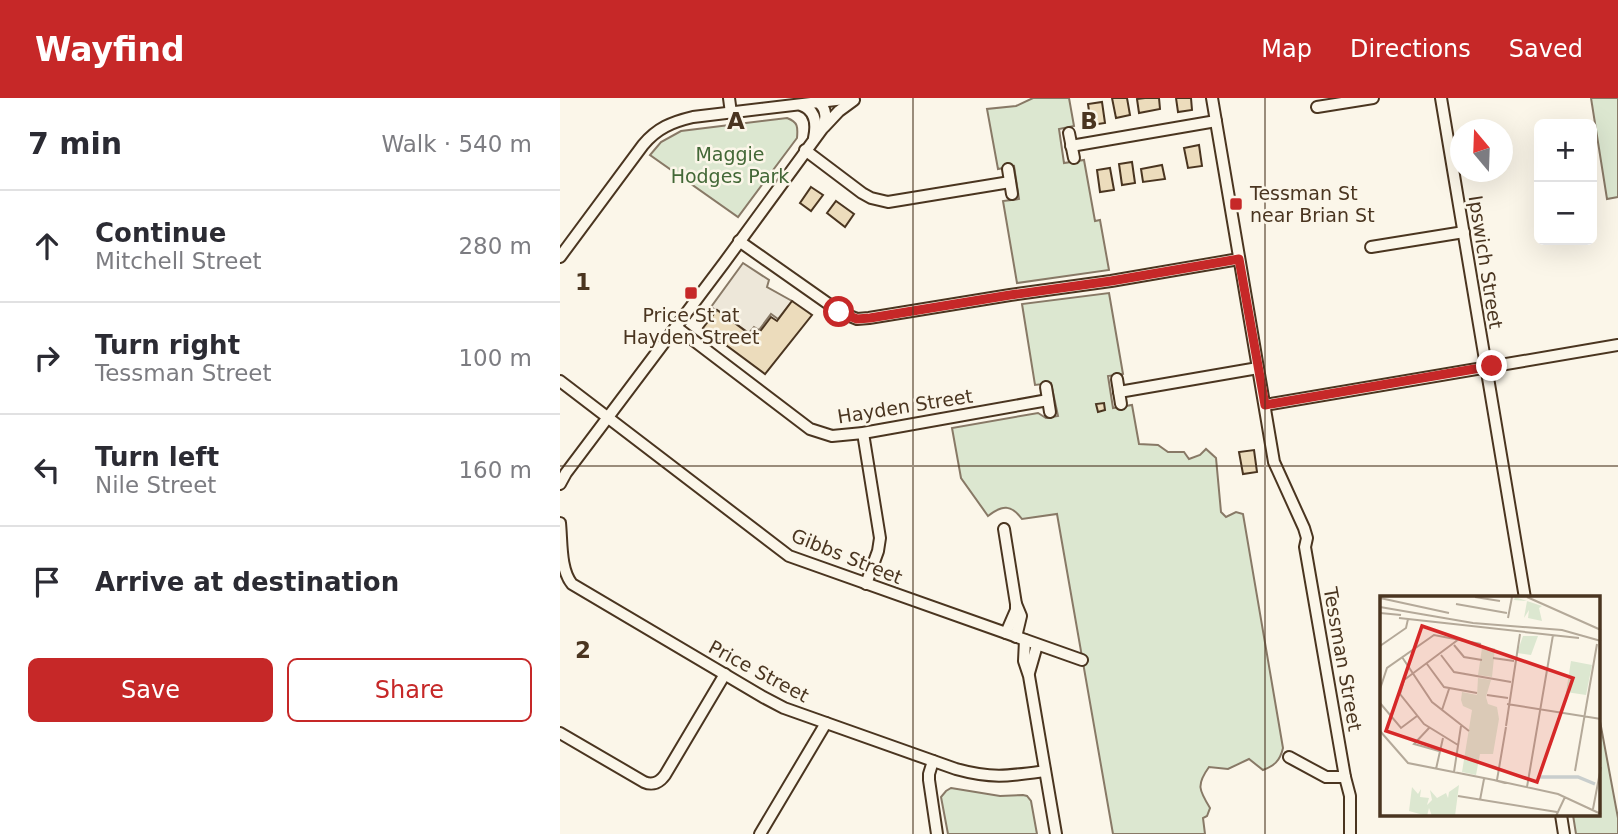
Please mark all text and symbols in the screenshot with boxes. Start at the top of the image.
text: Wayfind [35,30,185,69]
text: Map [1261,35,1312,63]
text: Directions [1350,35,1471,63]
text: Saved [1509,35,1583,63]
text: A [727,108,745,134]
text: B [1080,108,1098,134]
north arrow [1450,119,1513,182]
map controls [1534,119,1597,245]
button: + [1534,119,1597,182]
text: 7 min [28,126,122,161]
text: Walk · 540 m [381,131,532,157]
park label: Maggie Hodges Park [671,143,789,187]
place label: Tessman St near Brian St [1249,182,1375,226]
button: − [1534,182,1597,245]
street label: Ipswich Street [1465,194,1507,330]
marker: Tessman St near Brian St [1228,196,1244,212]
text: Continue [95,218,226,248]
icon: ahead [28,227,66,265]
text: 280 m [458,233,532,259]
text: Mitchell Street [95,248,262,274]
text: 1 [575,269,591,295]
marker: Price St at Hayden Street [683,285,699,301]
route start [823,296,854,327]
place label: Price St at Hayden Street [623,304,759,348]
text: Turn right [95,330,240,360]
icon: right [28,339,66,377]
text: 100 m [458,345,532,371]
route end [1476,350,1507,381]
text: Tessman Street [95,360,272,386]
street label: Hayden Street [836,384,974,428]
text: Turn left [95,442,219,472]
icon: left [28,451,66,489]
text: 160 m [458,457,532,483]
text: Nile Street [95,472,216,498]
street label: Gibbs Street [788,524,906,588]
icon: arrive [28,563,66,601]
text: Arrive at destination [95,567,399,597]
street label: Tessman Street [1319,584,1366,733]
inset map [1380,596,1600,816]
street label: Price Street [705,635,813,707]
text: 2 [575,637,591,663]
button: Save [28,658,273,722]
button: Share [287,658,532,722]

